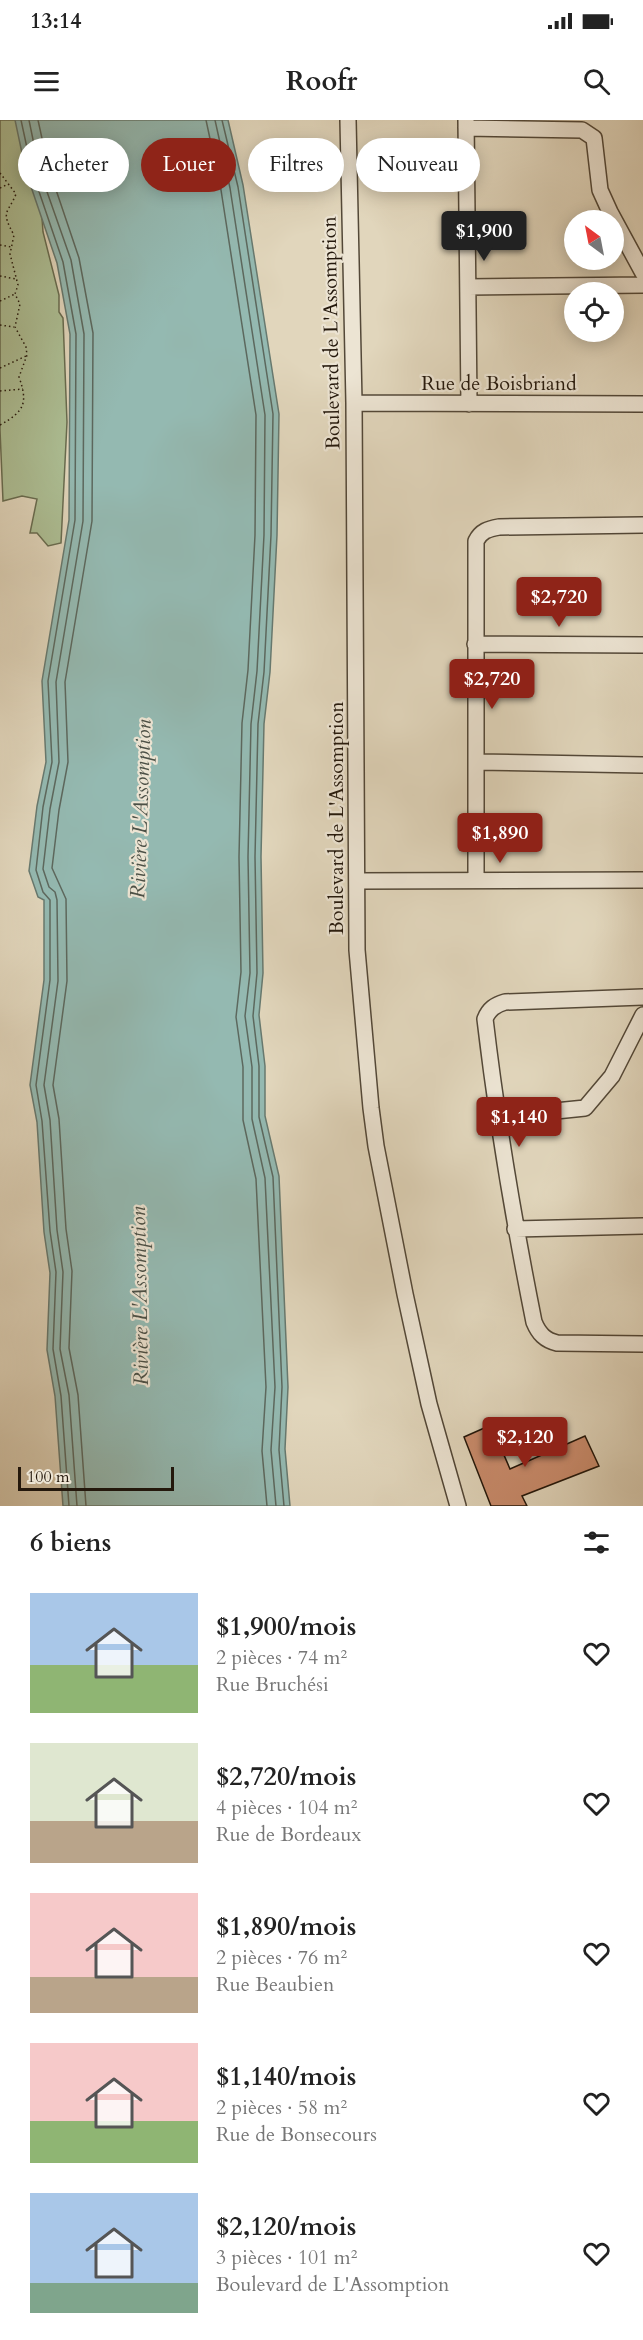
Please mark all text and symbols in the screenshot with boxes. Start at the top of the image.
text: 13:14 [30,6,81,36]
text: Roofr [286,63,357,100]
icon: menu [30,65,63,98]
icon: search [580,65,613,98]
chip: Acheter [18,138,129,192]
chip: Louer [141,138,236,192]
chip: Filtres [248,138,344,192]
chip: Nouveau [356,138,480,192]
north arrow [564,210,624,270]
map controls [564,210,624,342]
pin: $1,900 [435,211,533,262]
street label: Boulevard de L'Assomption [315,215,347,450]
text: $1,900 [455,217,513,244]
button: locate [564,282,624,342]
street label: Rue de Boisbriand [421,370,577,397]
pin: $2,720 [510,577,608,628]
text: $2,720 [530,583,588,610]
pin: $2,720 [443,659,541,710]
text: $2,720 [463,665,521,692]
street label: Boulevard de L'Assomption [323,701,350,935]
water label: Rivière L'Assomption [123,718,159,899]
pin: $1,890 [451,813,549,864]
text: $1,890 [471,819,529,846]
pin: $1,140 [470,1097,568,1148]
text: $1,140 [490,1103,548,1130]
water label: Rivière L'Assomption [124,1205,156,1386]
pin: $2,120 [476,1417,574,1468]
text: $2,120 [496,1423,554,1450]
scale bar [18,1464,174,1492]
text: 100 m [27,1466,69,1488]
text: 6 biens [30,1525,111,1560]
icon: filters [580,1526,613,1559]
text: $1,900/mois [216,1609,356,1644]
icon: home [78,1617,150,1689]
icon: heart [580,1637,613,1670]
text: 2 pièces · 74 m² [216,1644,347,1671]
text: Rue Bruchési [216,1671,329,1698]
text: $2,720/mois [216,1759,356,1794]
icon: home [78,1767,150,1839]
icon: heart [580,1787,613,1820]
text: 4 pièces · 104 m² [216,1794,357,1821]
text: Rue de Bordeaux [216,1821,361,1848]
text: $1,890/mois [216,1909,356,1944]
icon: home [78,1917,150,1989]
icon: heart [580,1937,613,1970]
text: 2 pièces · 76 m² [216,1944,347,1971]
text: Rue Beaubien [216,1971,334,1998]
text: $1,140/mois [216,2059,356,2094]
icon: home [78,2067,150,2139]
icon: heart [580,2087,613,2120]
text: 2 pièces · 58 m² [216,2094,347,2121]
text: Rue de Bonsecours [216,2121,377,2148]
text: $2,120/mois [216,2209,356,2244]
icon: home [78,2217,150,2289]
icon: heart [580,2237,613,2270]
text: 3 pièces · 101 m² [216,2244,357,2271]
text: Boulevard de L'Assomption [216,2271,449,2298]

